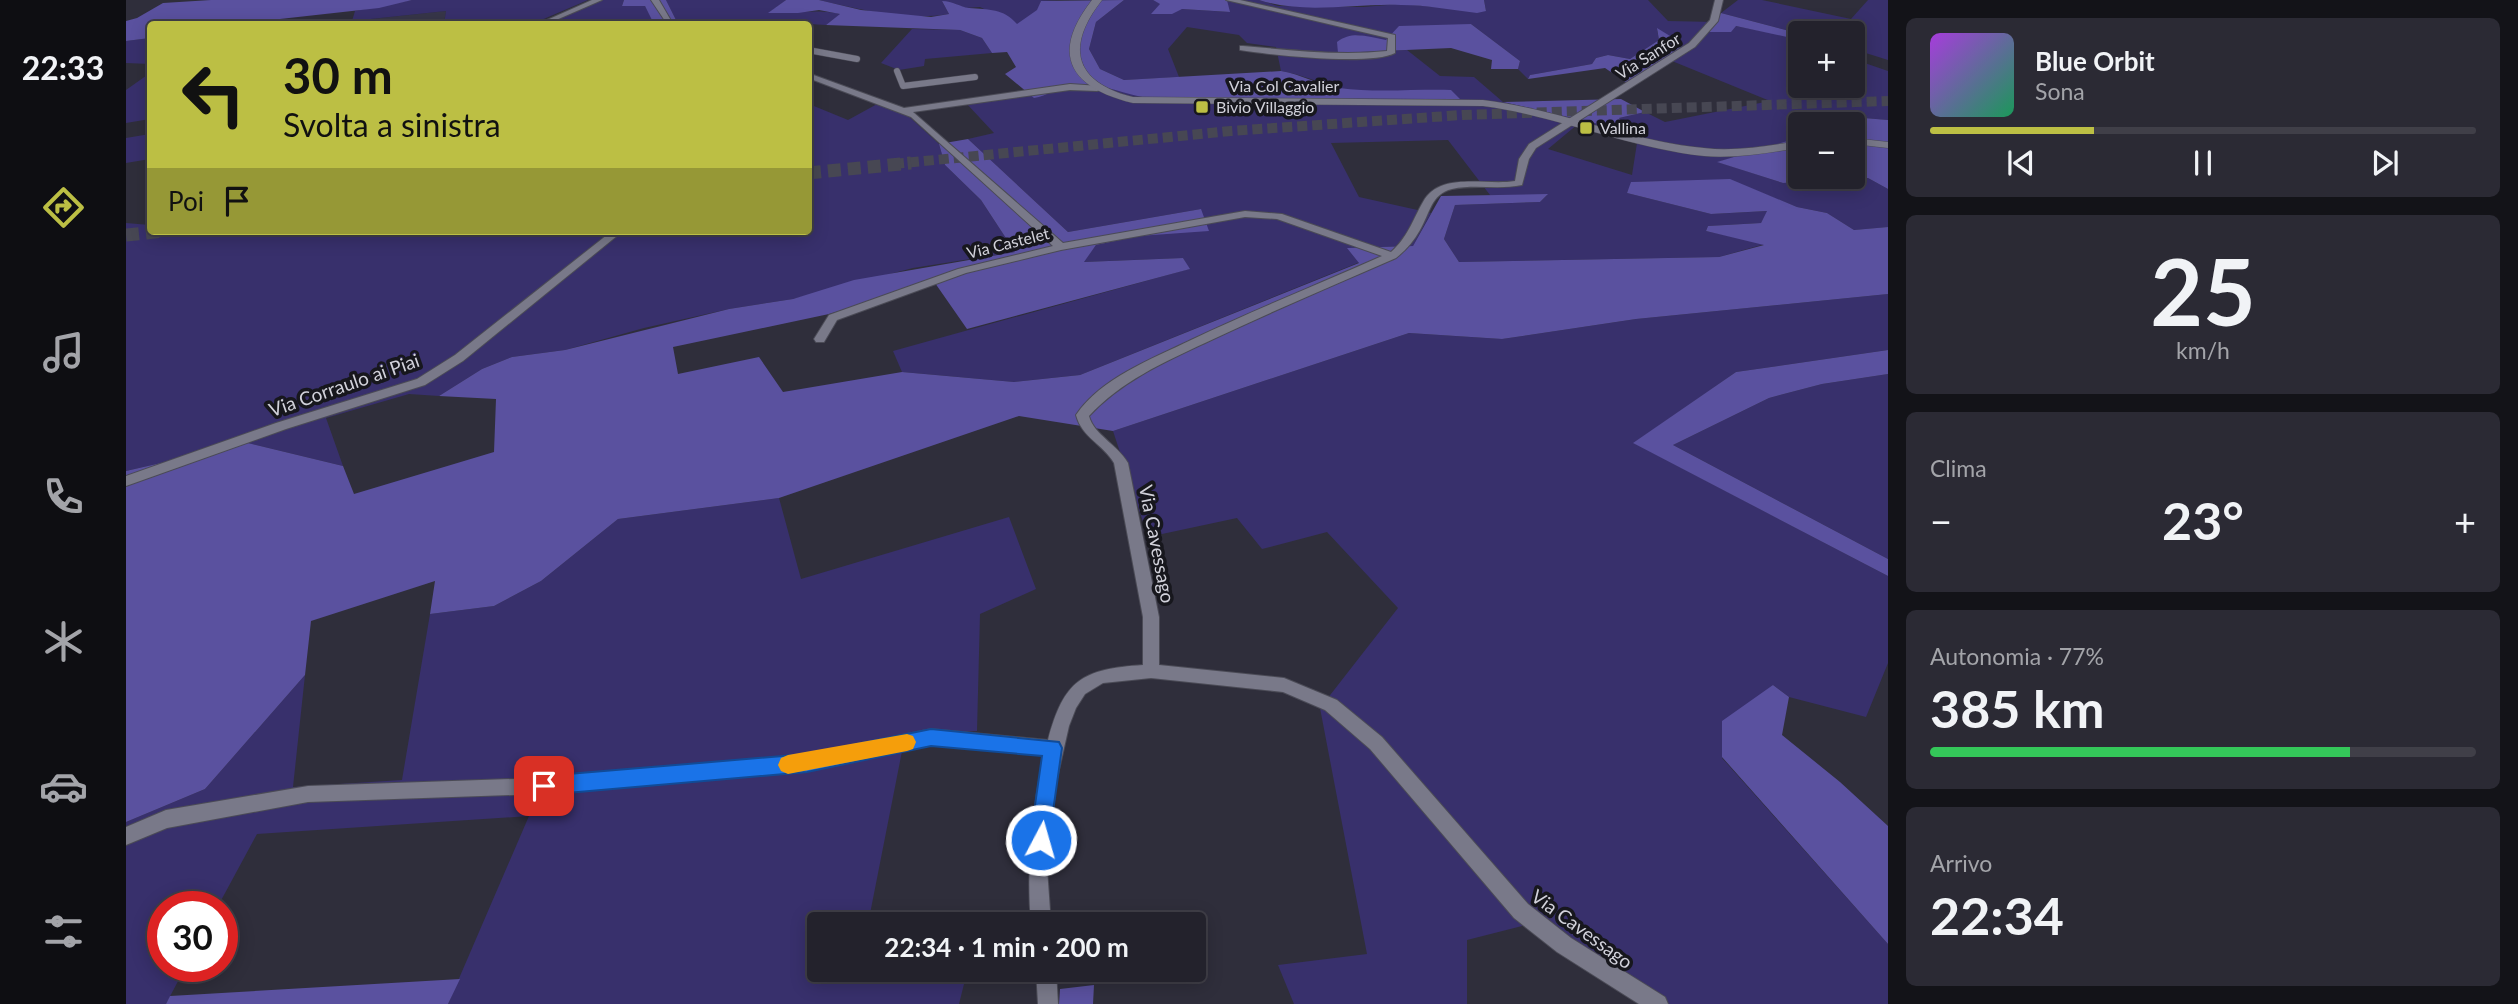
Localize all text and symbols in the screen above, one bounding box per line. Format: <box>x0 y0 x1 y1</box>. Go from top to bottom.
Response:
map controls <box>1788 21 1865 189</box>
button: + <box>1788 21 1865 98</box>
street label: Via Sanfor <box>1612 28 1684 83</box>
text: Blue Orbit <box>2035 45 2155 77</box>
text: 30 m <box>283 46 393 104</box>
text: 22:33 <box>22 48 104 87</box>
icon: left <box>168 49 259 140</box>
street label: Via Col Cavalier <box>1229 76 1339 95</box>
text: Sona <box>2035 77 2085 105</box>
place label: Bivio Villaggio <box>1216 97 1314 116</box>
marker: Bivio Villaggio <box>1194 99 1210 115</box>
text: Svolta a sinistra <box>283 105 501 144</box>
button: − <box>1788 112 1865 189</box>
place label: Vallina <box>1600 118 1646 137</box>
marker: Vallina <box>1578 120 1594 136</box>
icon: previous <box>2002 144 2040 182</box>
icon: pause <box>2184 144 2222 182</box>
icon: next <box>2366 144 2404 182</box>
icon: arrive <box>218 182 256 220</box>
icon: directions <box>39 183 88 232</box>
text: Poi <box>168 185 204 217</box>
street label: Via Castelet <box>965 223 1051 262</box>
text: 25 <box>2150 236 2256 345</box>
icon: music <box>39 328 88 377</box>
text: km/h <box>2176 336 2230 364</box>
street label: Via Corraulo ai Piai <box>266 348 422 421</box>
text: Clima <box>1930 454 1987 482</box>
icon: phone <box>39 472 88 521</box>
street label: Via Cavessago <box>1135 483 1180 605</box>
text: 23° <box>2162 489 2244 551</box>
text: − <box>1930 498 1952 544</box>
text: + <box>2454 498 2476 544</box>
icon: climate <box>39 617 88 666</box>
text: Autonomia · 77% <box>1930 642 2104 670</box>
text: 385 km <box>1930 677 2104 739</box>
pin <box>514 756 574 816</box>
icon: car <box>39 762 88 811</box>
icon: arrive <box>525 767 563 805</box>
position arrow <box>1004 803 1078 877</box>
text: Arrivo <box>1930 849 1992 877</box>
street label: Via Cavessago <box>1527 884 1637 973</box>
text: 22:34 <box>1930 884 2064 946</box>
speed limit sign: 30 <box>147 891 238 982</box>
icon: filters <box>39 907 88 956</box>
text: 22:34 · 1 min · 200 m <box>884 931 1129 963</box>

